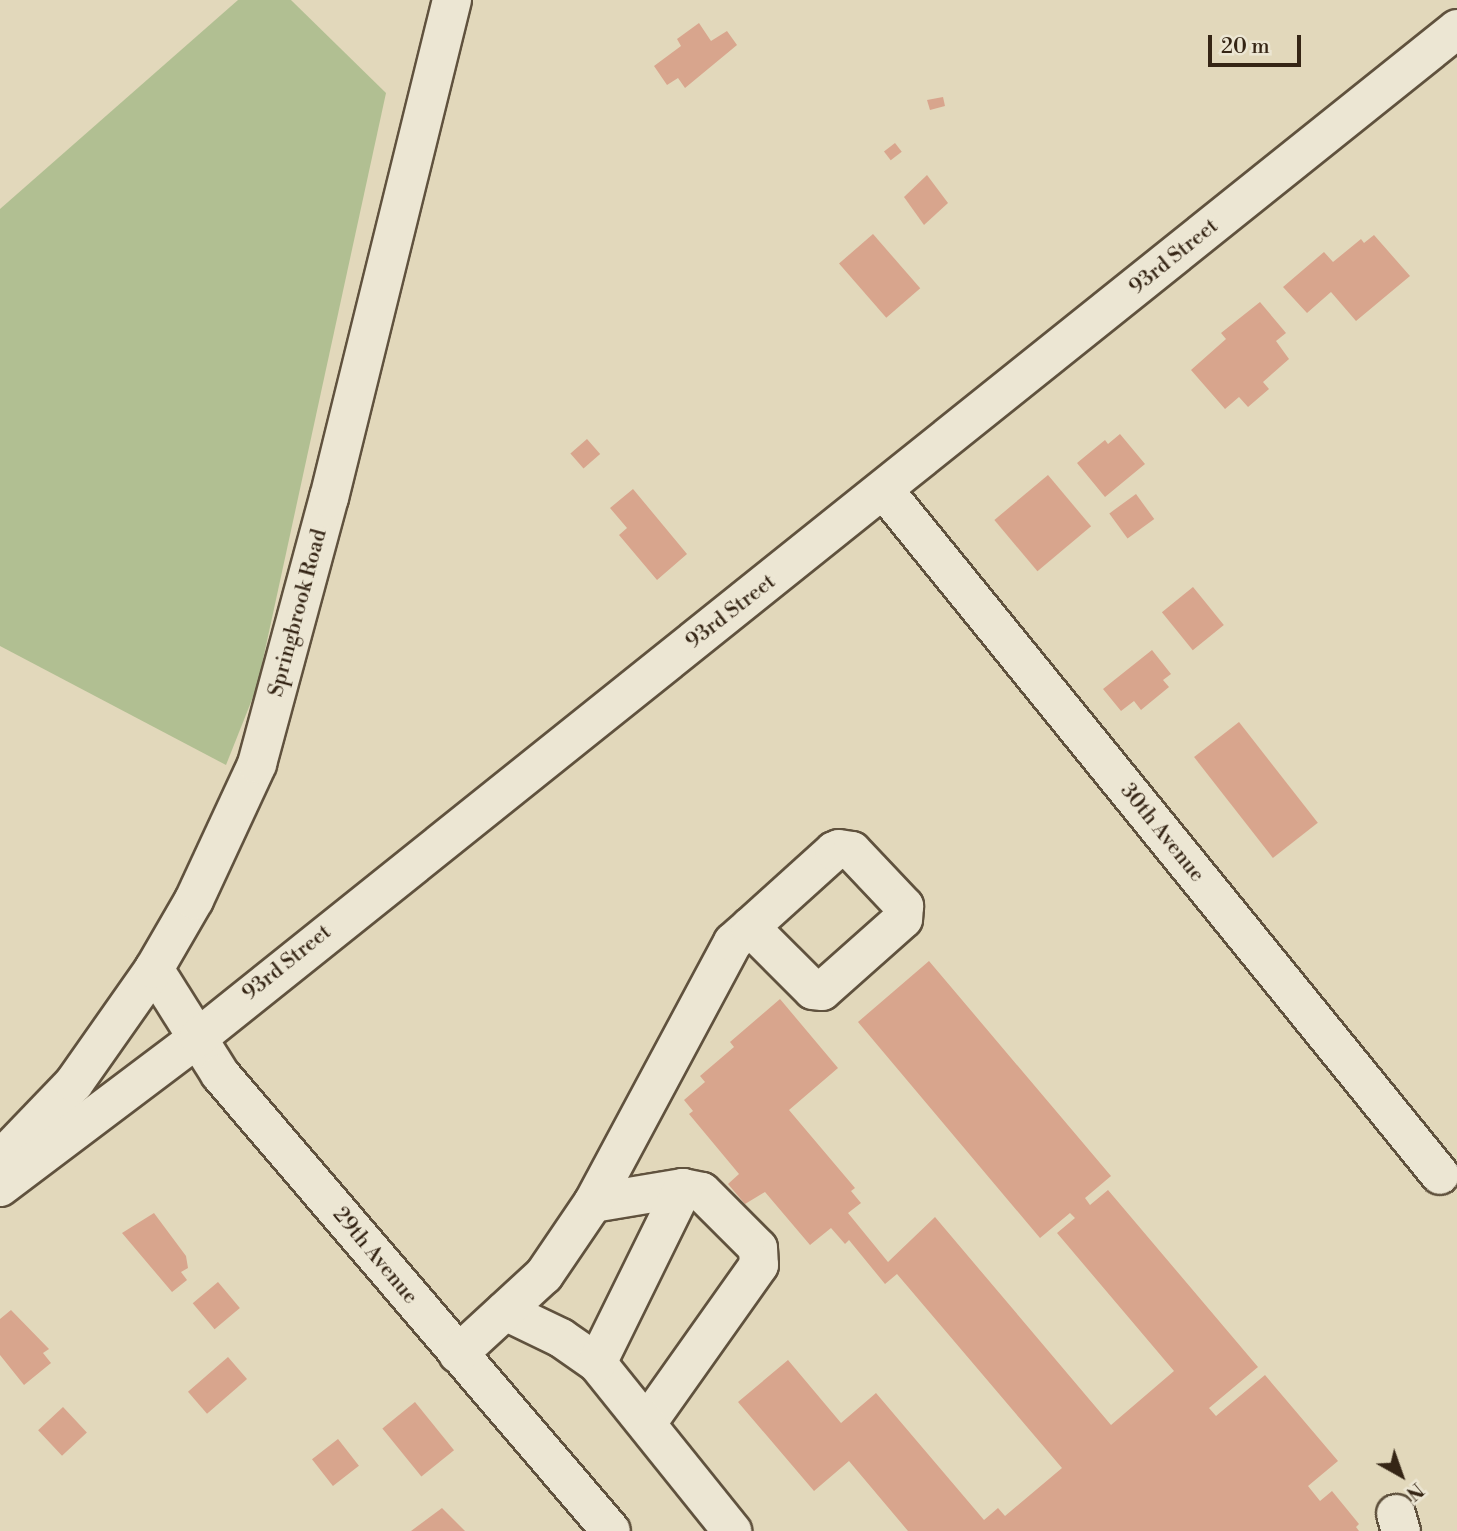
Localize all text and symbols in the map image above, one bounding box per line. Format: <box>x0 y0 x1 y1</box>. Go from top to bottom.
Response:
scale bar <box>1212 21 1305 65</box>
text: 20 m <box>1221 34 1270 60</box>
street label: 93rd Street <box>1125 214 1223 300</box>
street label: Springbrook Road <box>264 526 332 700</box>
street label: 93rd Street <box>681 569 781 655</box>
street label: 30th Avenue <box>1115 779 1209 887</box>
street label: 93rd Street <box>238 920 336 1006</box>
street label: 29th Avenue <box>327 1203 423 1309</box>
north arrow <box>1366 1440 1436 1510</box>
text: N <box>1401 1477 1428 1505</box>

